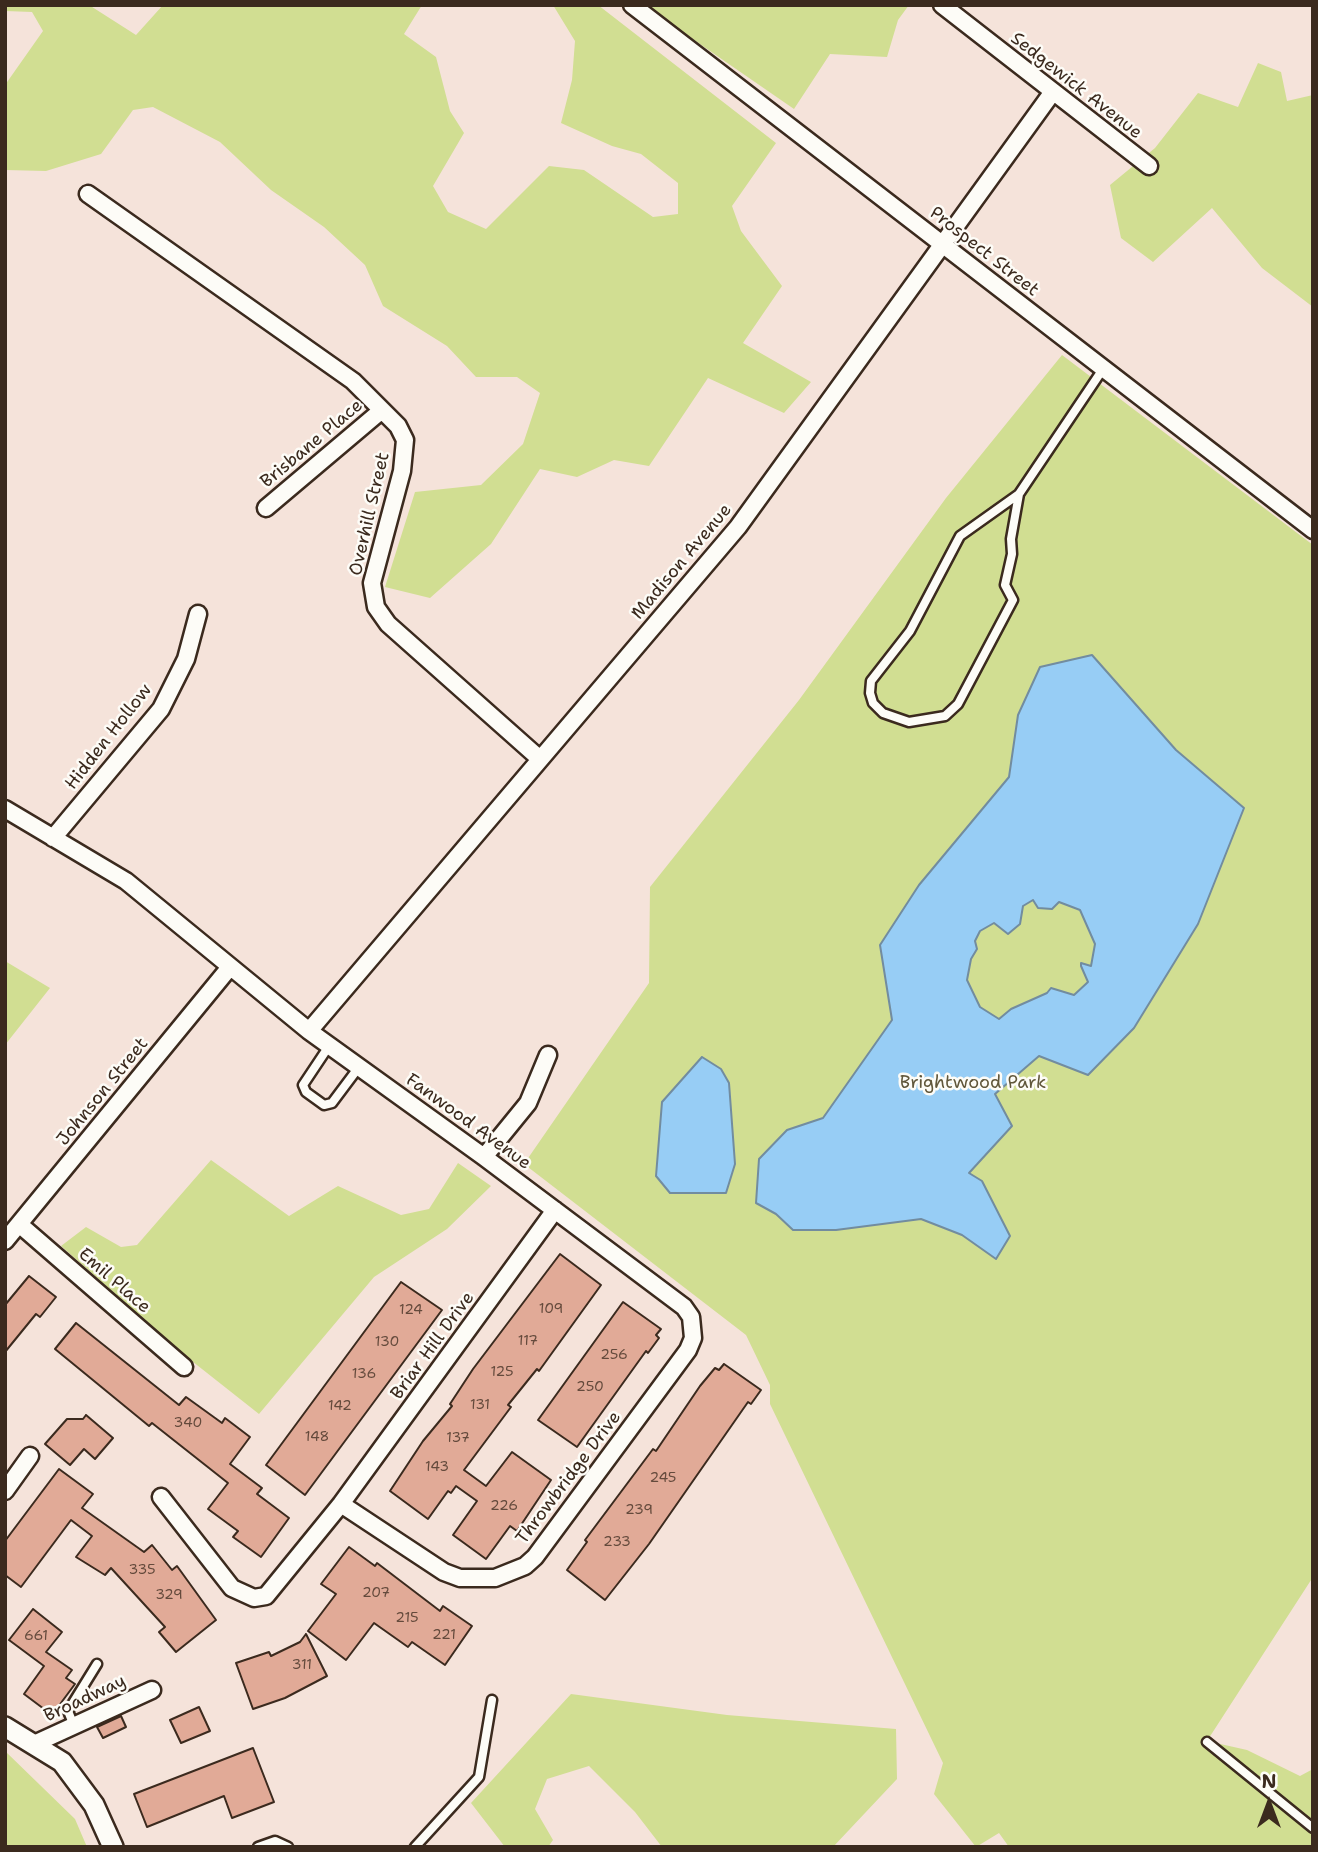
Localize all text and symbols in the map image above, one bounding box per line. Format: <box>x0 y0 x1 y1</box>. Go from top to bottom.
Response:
street label: Sedgewick Avenue <box>1006 28 1146 144</box>
street label: Prospect Street <box>925 203 1043 301</box>
street label: Brisbane Place <box>257 395 367 493</box>
street label: Overhill Street <box>345 450 395 578</box>
street label: Madison Avenue <box>627 500 737 624</box>
street label: Hidden Hollow <box>61 680 157 794</box>
street label: Johnson Street <box>53 1034 153 1150</box>
street label: Fanwood Avenue <box>401 1069 535 1175</box>
park label: Brightwood Park <box>900 1072 1046 1094</box>
street label: Emil Place <box>73 1244 155 1318</box>
street label: Briar Hill Drive <box>387 1288 479 1404</box>
house number: 109 <box>539 1301 563 1317</box>
house number: 124 <box>399 1302 423 1318</box>
house number: 117 <box>518 1333 538 1349</box>
house number: 130 <box>375 1334 399 1350</box>
house number: 256 <box>600 1347 628 1363</box>
house number: 125 <box>490 1364 514 1380</box>
house number: 136 <box>352 1366 376 1382</box>
house number: 250 <box>576 1379 604 1395</box>
house number: 131 <box>470 1397 490 1413</box>
house number: 142 <box>328 1398 352 1414</box>
street label: Throwbridge Drive <box>512 1407 626 1549</box>
house number: 340 <box>174 1415 202 1431</box>
house number: 148 <box>305 1429 329 1445</box>
house number: 137 <box>446 1430 470 1446</box>
house number: 143 <box>425 1459 449 1475</box>
house number: 245 <box>650 1470 676 1486</box>
house number: 226 <box>490 1498 518 1514</box>
house number: 239 <box>625 1502 653 1518</box>
house number: 233 <box>603 1534 631 1550</box>
house number: 335 <box>129 1562 155 1578</box>
house number: 207 <box>362 1585 390 1601</box>
house number: 329 <box>155 1587 183 1603</box>
house number: 215 <box>395 1610 419 1626</box>
house number: 221 <box>432 1627 456 1643</box>
house number: 661 <box>24 1628 48 1644</box>
house number: 311 <box>292 1657 312 1673</box>
street label: Broadway <box>41 1671 129 1727</box>
north arrow <box>1234 1768 1304 1838</box>
text: N <box>1261 1769 1277 1794</box>

